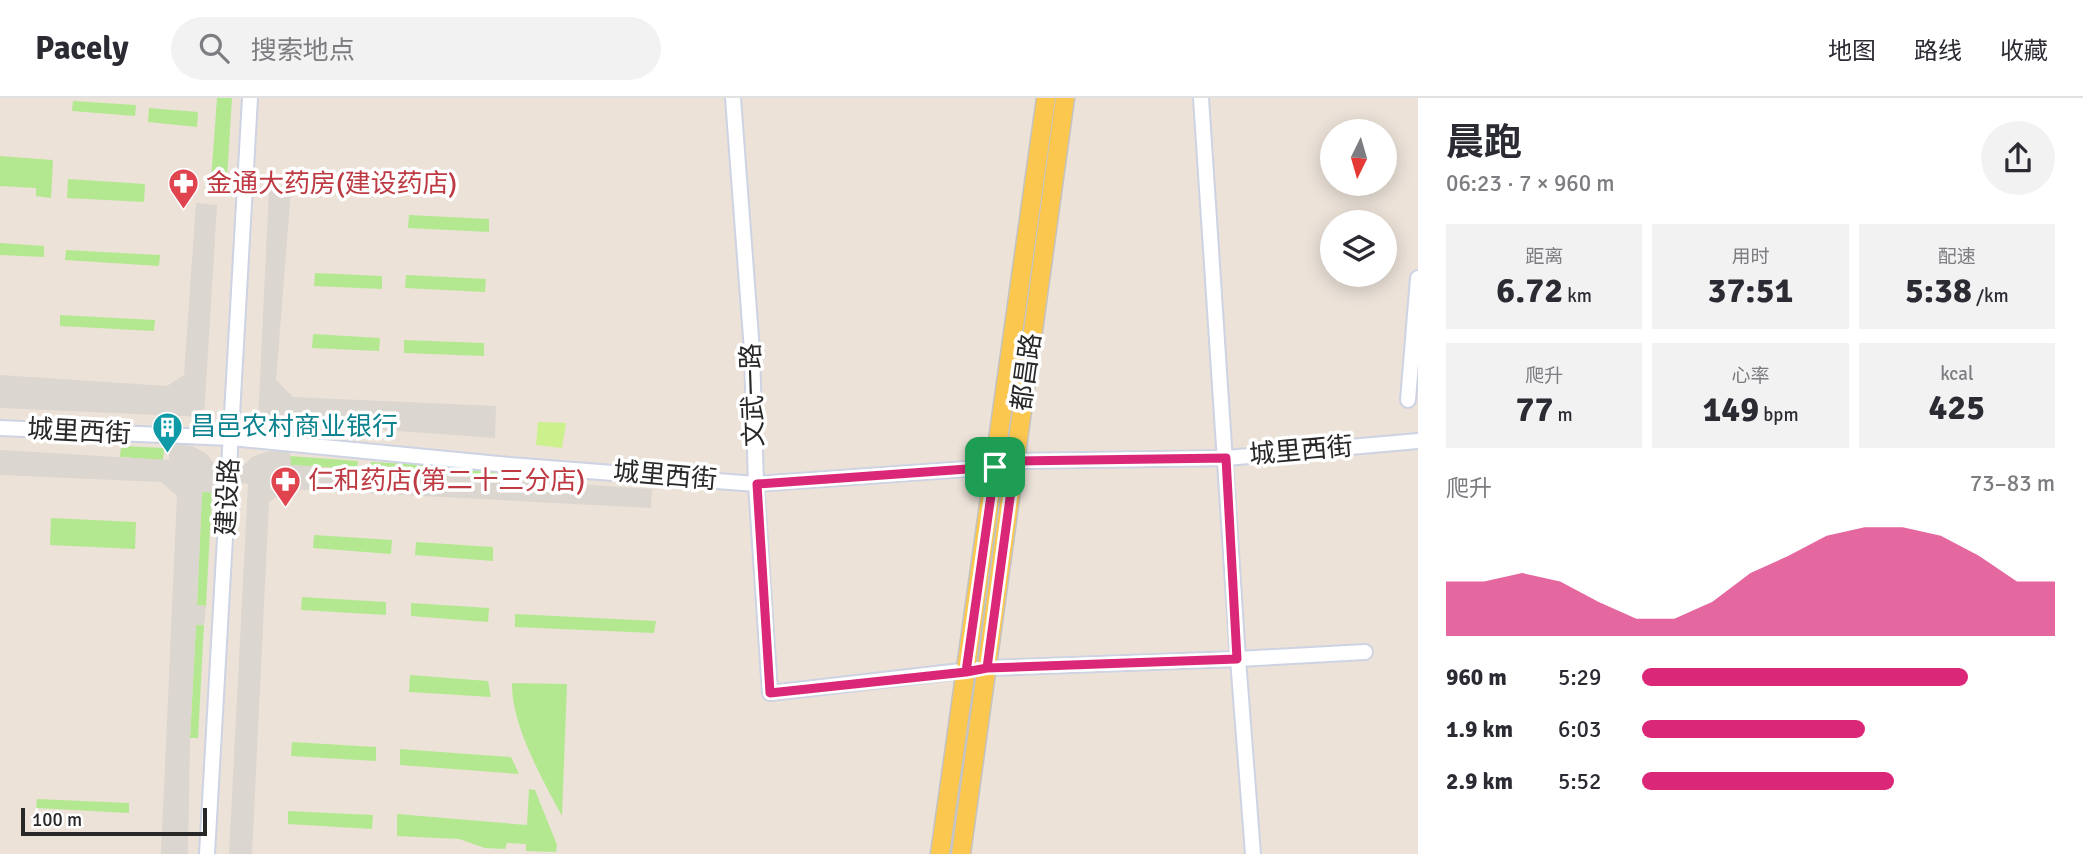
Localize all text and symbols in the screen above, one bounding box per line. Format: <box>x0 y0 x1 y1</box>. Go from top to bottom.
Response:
search box <box>171 17 661 80</box>
text: Pacely <box>35 28 129 69</box>
icon: search <box>195 29 233 67</box>
text: 搜索地点 <box>251 35 355 67</box>
text: 地图 <box>1828 36 1876 66</box>
text: 路线 <box>1914 36 1962 66</box>
text: 收藏 <box>2000 36 2048 66</box>
north arrow <box>1320 119 1396 196</box>
map controls <box>1320 119 1397 287</box>
text: 晨跑 <box>1446 119 1522 166</box>
button: share <box>1981 121 2055 195</box>
pharmacy icon: 金通大药房(建设药店) <box>166 167 200 211</box>
place label: 金通大药房(建设药店) <box>206 168 457 200</box>
text: 06:23 · 7 × 960 m <box>1446 169 1615 198</box>
button: layers <box>1320 210 1397 287</box>
text: 距离 <box>1525 245 1563 269</box>
text: 用时 <box>1731 245 1770 269</box>
text: 配速 <box>1938 245 1976 269</box>
text: 6.72 <box>1496 269 1563 312</box>
text: 37:51 <box>1708 269 1793 312</box>
text: 5:38 <box>1905 269 1972 312</box>
text: km <box>1563 284 1592 308</box>
text: /km <box>1972 284 2009 308</box>
street label: 都昌路 <box>1006 331 1048 413</box>
street label: 文武一路 <box>735 342 771 448</box>
text: kcal <box>1940 362 1973 386</box>
text: 爬升 <box>1525 364 1563 388</box>
text: 心率 <box>1731 364 1770 388</box>
text: 425 <box>1928 386 1985 429</box>
text: 77 <box>1516 388 1553 431</box>
text: 149 <box>1702 388 1759 431</box>
text: m <box>1553 403 1573 427</box>
text: bpm <box>1759 403 1799 427</box>
building icon: 昌邑农村商业银行 <box>150 410 184 454</box>
place label: 昌邑农村商业银行 <box>190 411 398 443</box>
street label: 城里西街 <box>26 413 132 451</box>
street label: 城里西街 <box>1248 431 1354 471</box>
pin <box>965 437 1025 497</box>
icon: arrive <box>976 448 1014 486</box>
street label: 城里西街 <box>612 456 718 496</box>
street label: 建设路 <box>210 457 246 537</box>
pharmacy icon: 仁和药店(第二十三分店) <box>268 464 302 508</box>
place label: 仁和药店(第二十三分店) <box>308 465 585 497</box>
text: 73–83 m <box>1970 469 2055 498</box>
text: 爬升 <box>1446 474 1492 503</box>
text: 960 m <box>1446 663 1507 692</box>
text: 5:29 <box>1558 663 1601 692</box>
text: 1.9 km <box>1446 715 1513 744</box>
text: 6:03 <box>1558 715 1601 744</box>
text: 2.9 km <box>1446 767 1513 796</box>
text: 5:52 <box>1558 767 1601 796</box>
scale bar <box>21 805 206 837</box>
text: 100 m <box>32 808 82 832</box>

